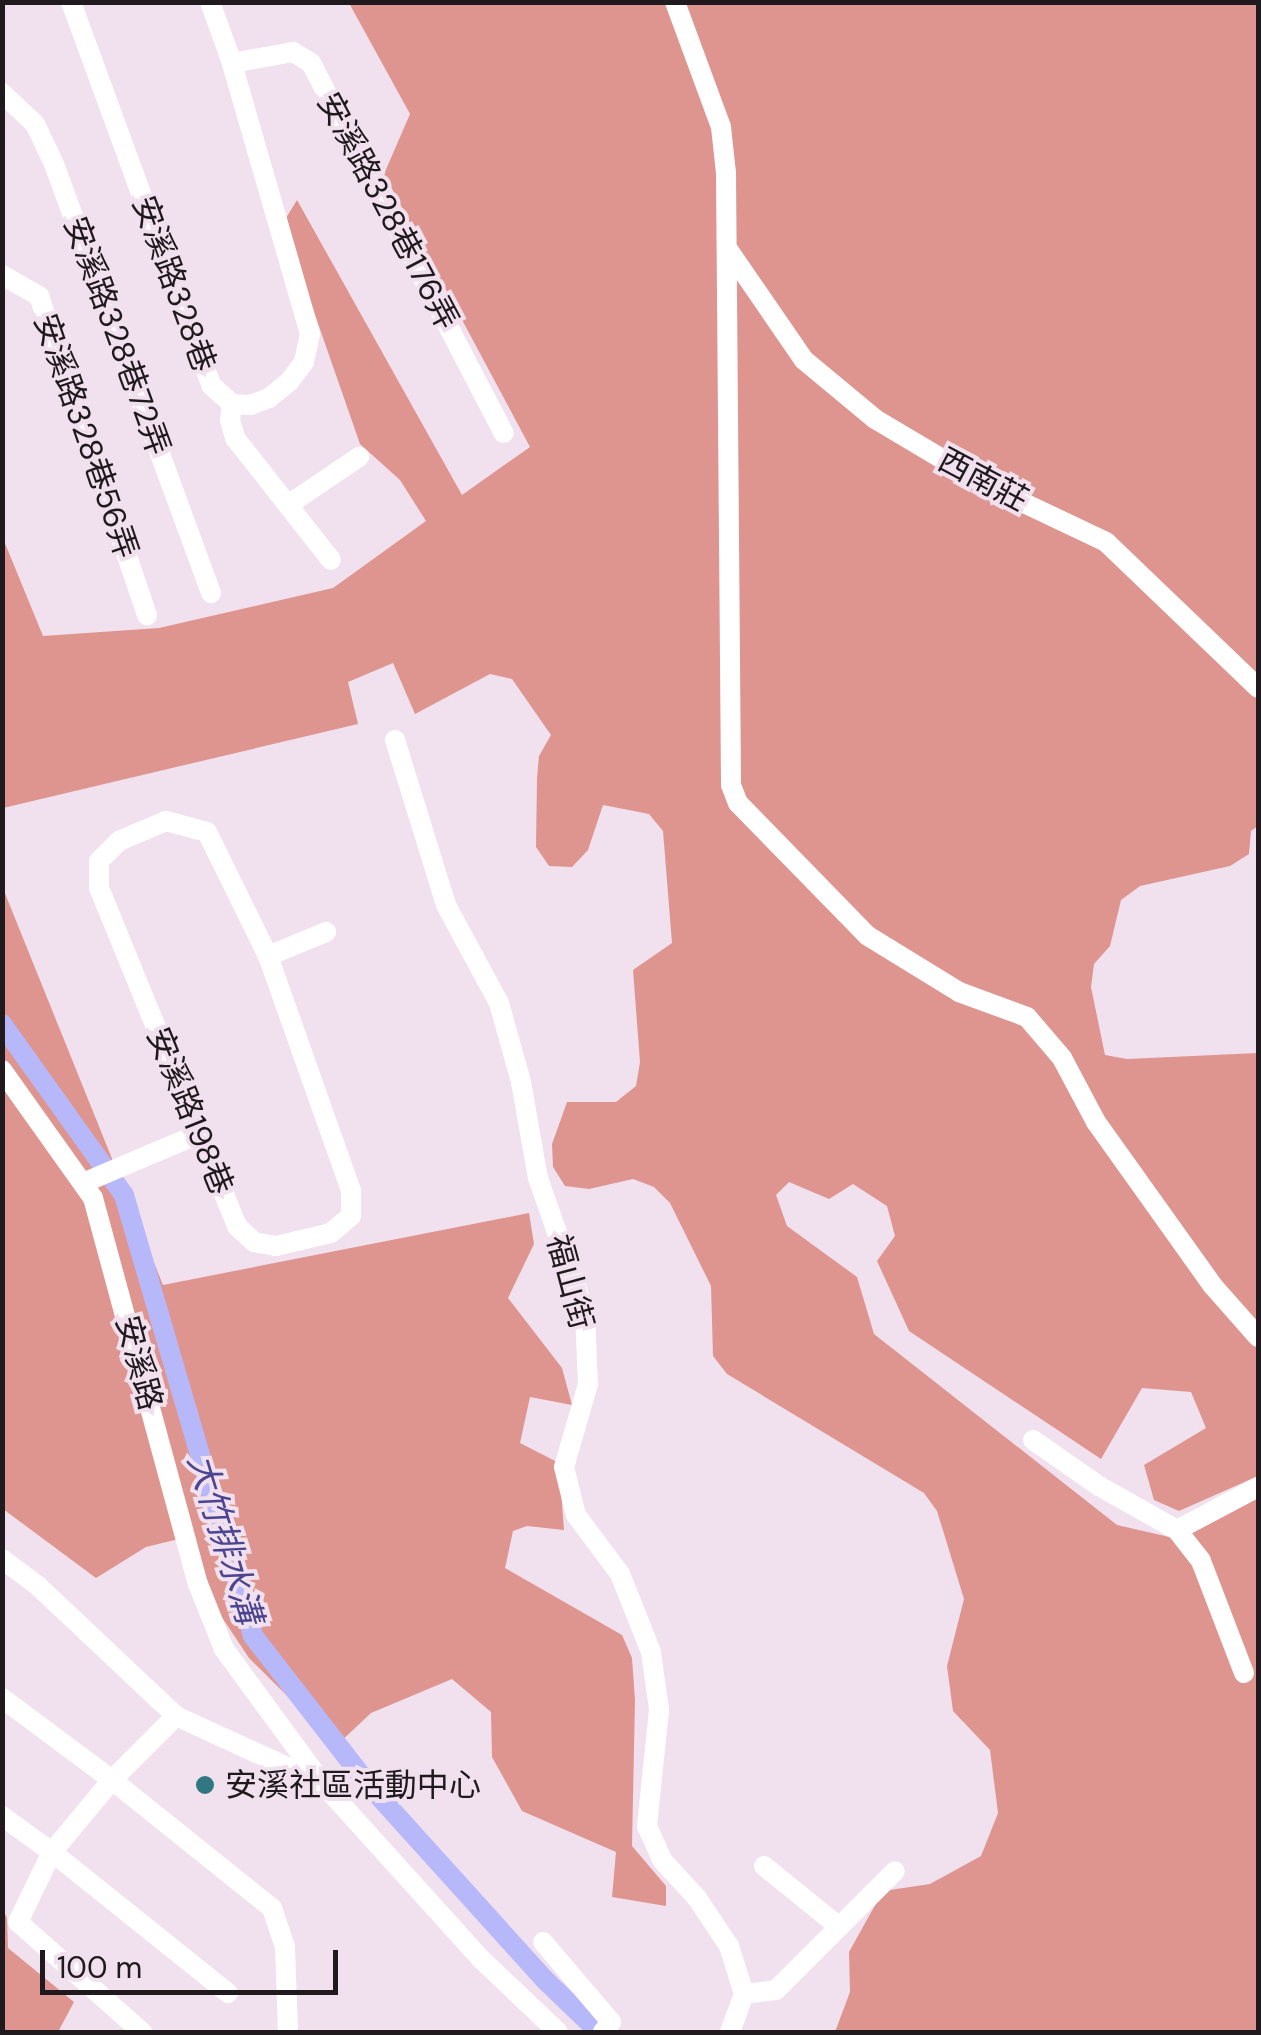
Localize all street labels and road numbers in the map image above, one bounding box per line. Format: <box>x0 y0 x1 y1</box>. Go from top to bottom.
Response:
street label: 安溪路328巷176弄 <box>309 86 467 336</box>
street label: 安溪路328巷 <box>124 191 224 377</box>
street label: 安溪路328巷72弄 <box>56 212 178 460</box>
street label: 安溪路328巷56弄 <box>26 309 146 563</box>
street label: 西南莊 <box>932 441 1034 519</box>
street label: 安溪路198巷 <box>139 1022 241 1200</box>
street label: 福山街 <box>539 1231 601 1333</box>
street label: 安溪路 <box>108 1312 170 1414</box>

